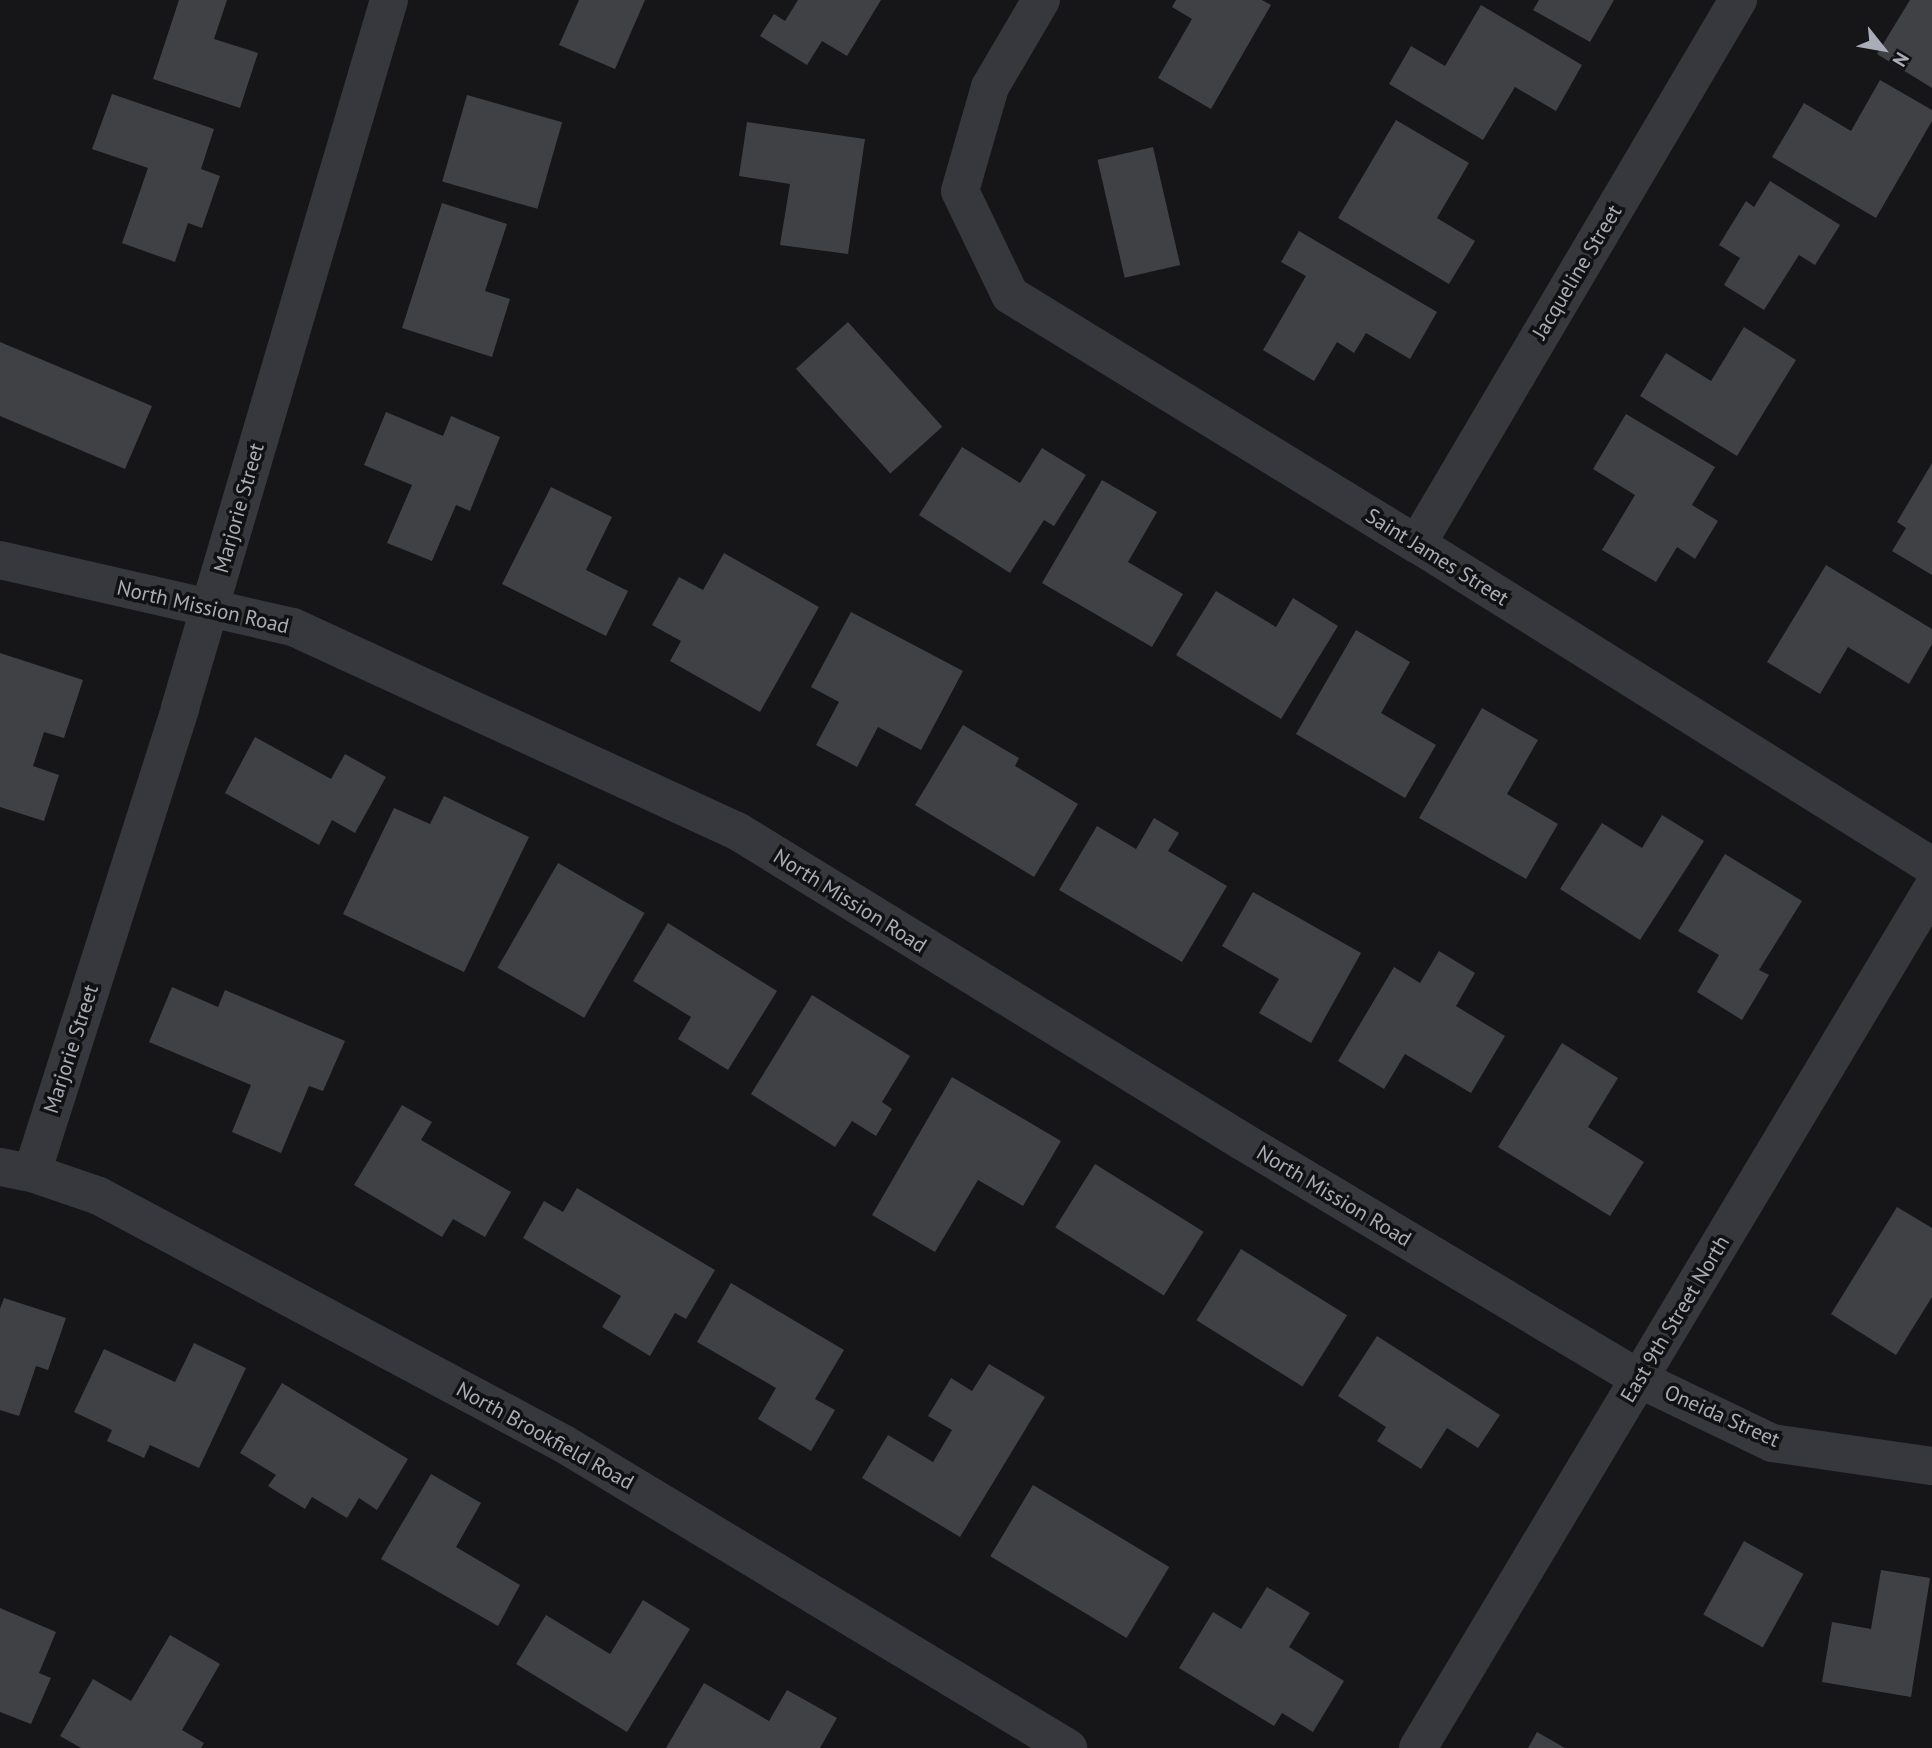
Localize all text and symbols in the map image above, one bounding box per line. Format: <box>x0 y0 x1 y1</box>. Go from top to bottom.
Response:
north arrow <box>1848 14 1918 84</box>
text: N <box>1888 48 1915 71</box>
street label: Jacqueline Street <box>1527 200 1627 344</box>
street label: Marjorie Street <box>208 440 270 576</box>
street label: Saint James Street <box>1361 503 1513 611</box>
street label: North Mission Road <box>115 575 291 639</box>
street label: North Mission Road <box>769 844 931 958</box>
street label: Marjorie Street <box>38 982 104 1116</box>
street label: North Mission Road <box>1252 1140 1416 1252</box>
street label: East 9th Street North <box>1615 1231 1735 1407</box>
street label: North Brookfield Road <box>452 1377 638 1495</box>
street label: Oneida Street <box>1661 1379 1783 1453</box>

